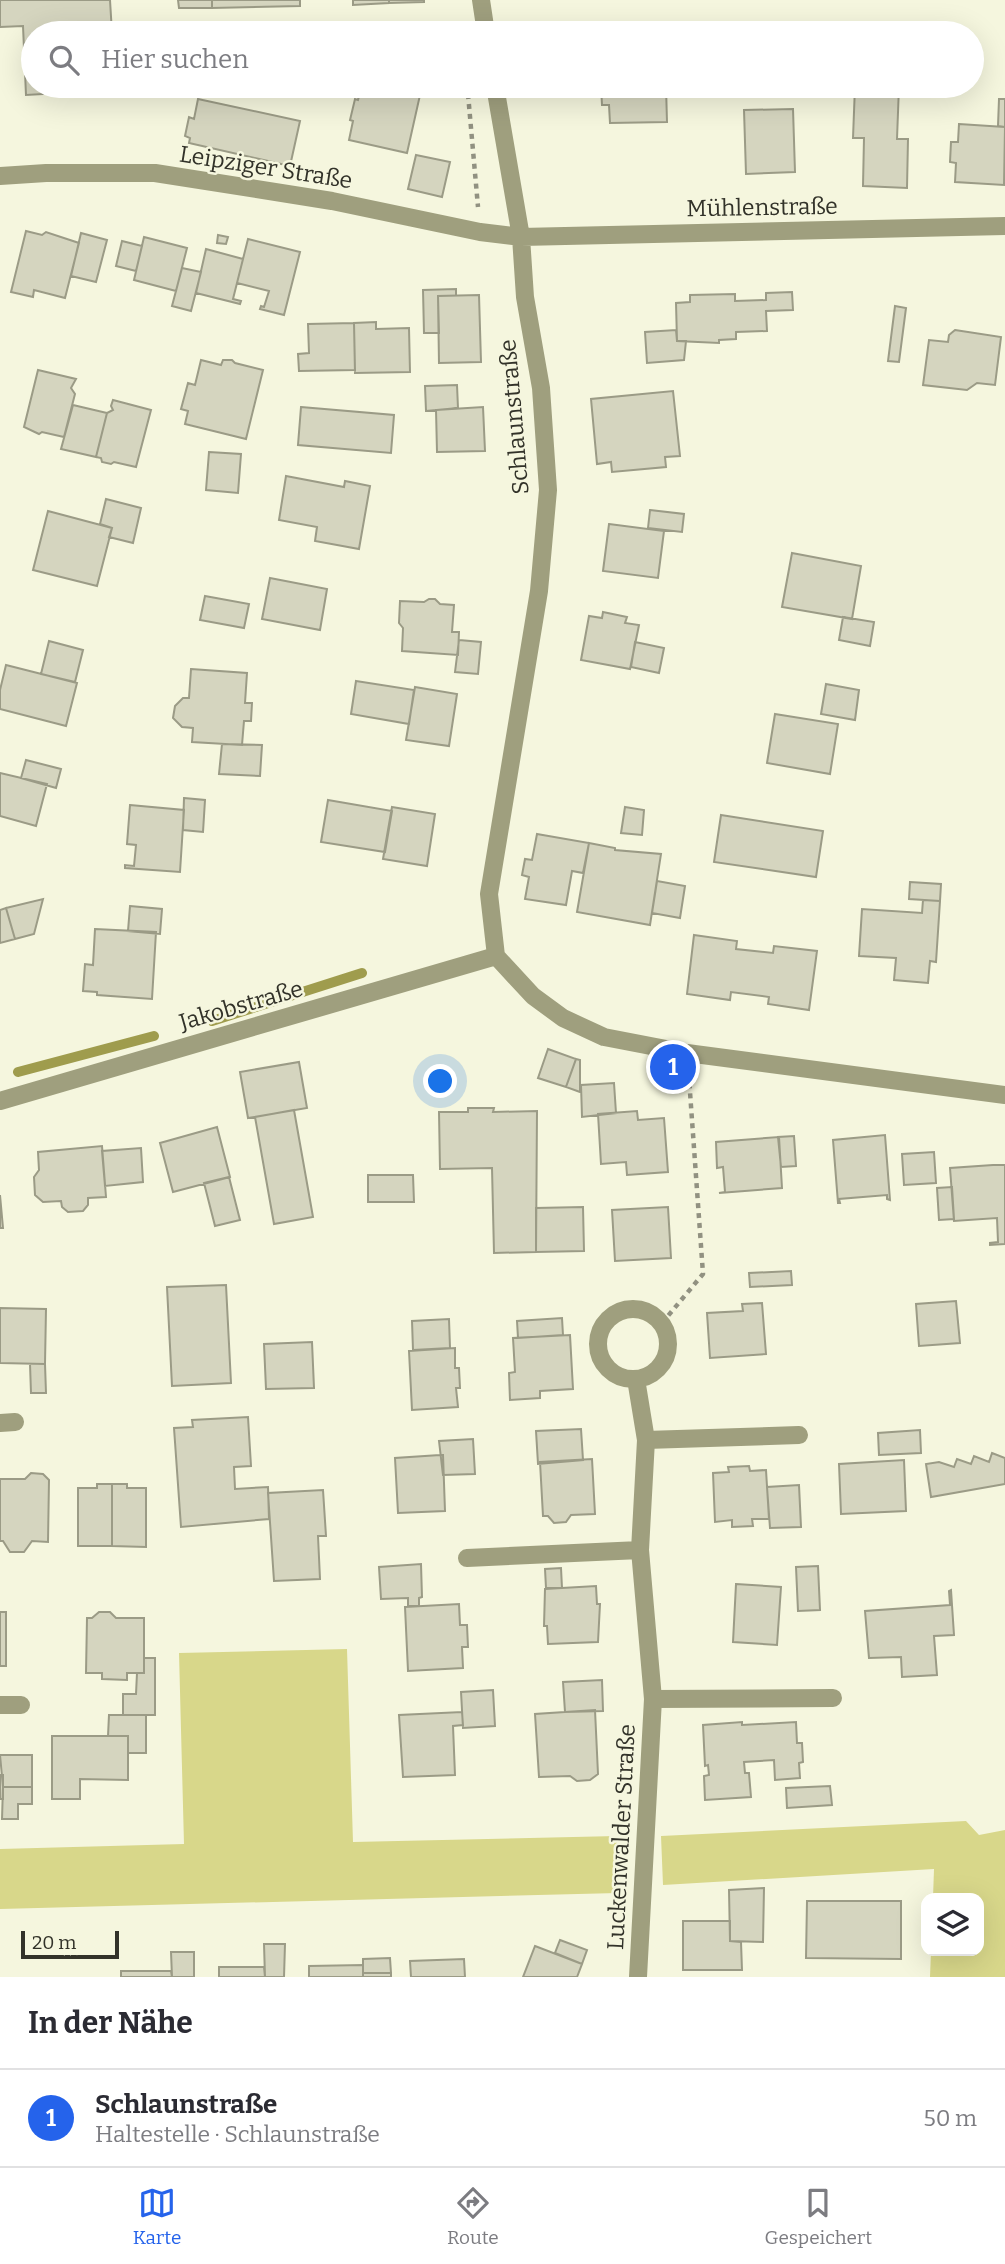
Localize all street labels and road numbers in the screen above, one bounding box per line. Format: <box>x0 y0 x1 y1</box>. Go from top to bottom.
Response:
street label: Leipziger Straße <box>178 140 354 194</box>
street label: Mühlenstraße <box>686 192 838 222</box>
street label: Schlaunstraße <box>493 338 535 496</box>
street label: Jakobstraße <box>175 974 306 1036</box>
street label: Luckenwalder Straße <box>601 1723 641 1951</box>

